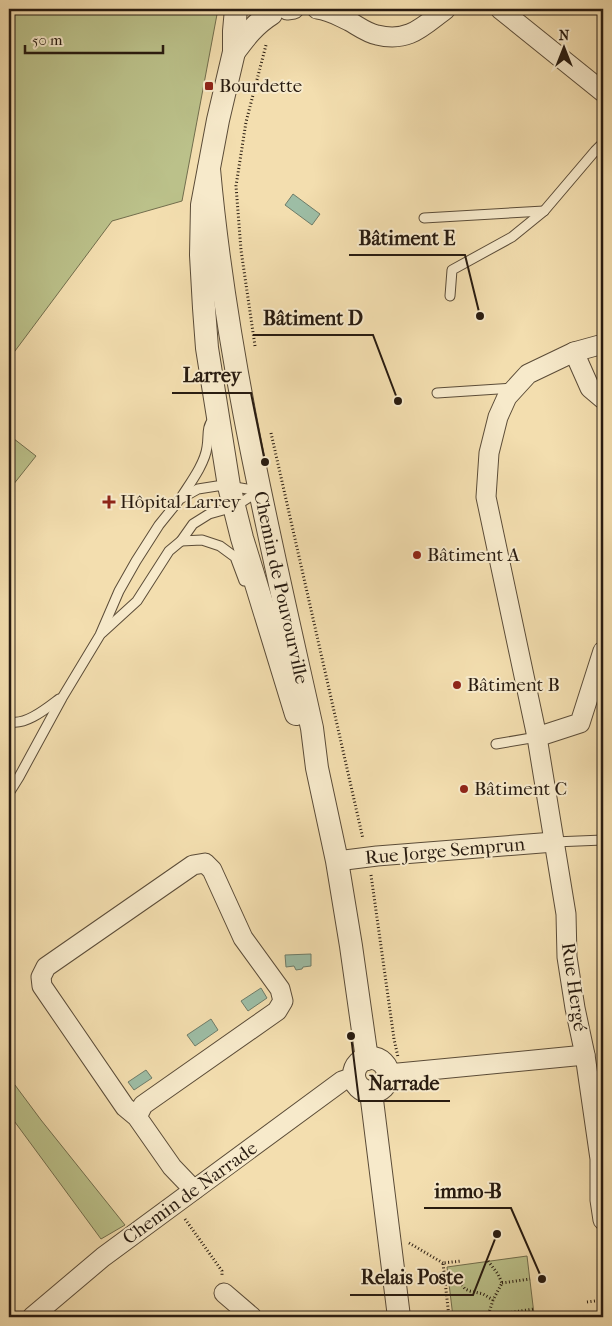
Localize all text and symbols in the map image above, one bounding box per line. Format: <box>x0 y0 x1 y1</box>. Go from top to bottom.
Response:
scale bar <box>25 22 162 54</box>
north arrow <box>540 22 590 72</box>
text: N <box>559 27 570 44</box>
text: 50 m <box>32 31 63 49</box>
place label: Bourdette <box>219 75 302 97</box>
marker: Bourdette <box>203 80 215 92</box>
callout: Bâtiment E <box>349 220 465 255</box>
text: Bâtiment E <box>359 227 455 250</box>
callout: Bâtiment D <box>253 300 373 335</box>
text: Bâtiment D <box>263 307 363 330</box>
callout: Larrey <box>172 358 251 393</box>
text: Larrey <box>183 364 243 387</box>
street label: Chemin de Pouvourville <box>249 489 313 686</box>
place label: Hôpital Larrey <box>120 491 242 513</box>
marker: Hôpital Larrey <box>102 495 116 509</box>
place label: Bâtiment A <box>427 544 520 566</box>
marker: Bâtiment A <box>411 549 423 561</box>
place label: Bâtiment B <box>467 674 560 696</box>
marker: Bâtiment B <box>451 679 463 691</box>
place label: Bâtiment C <box>474 778 567 800</box>
marker: Bâtiment C <box>458 783 470 795</box>
street label: Rue Jorge Semprun <box>364 833 526 869</box>
street label: Rue Hergé <box>557 941 591 1033</box>
callout: Narrade <box>359 1066 450 1101</box>
text: Narrade <box>368 1072 440 1095</box>
street label: Chemin de Narrade <box>119 1137 261 1249</box>
callout: immo-B <box>424 1173 511 1208</box>
text: immo-B <box>433 1180 502 1203</box>
callout: Relais Poste <box>350 1260 473 1295</box>
text: Relais Poste <box>361 1266 463 1289</box>

